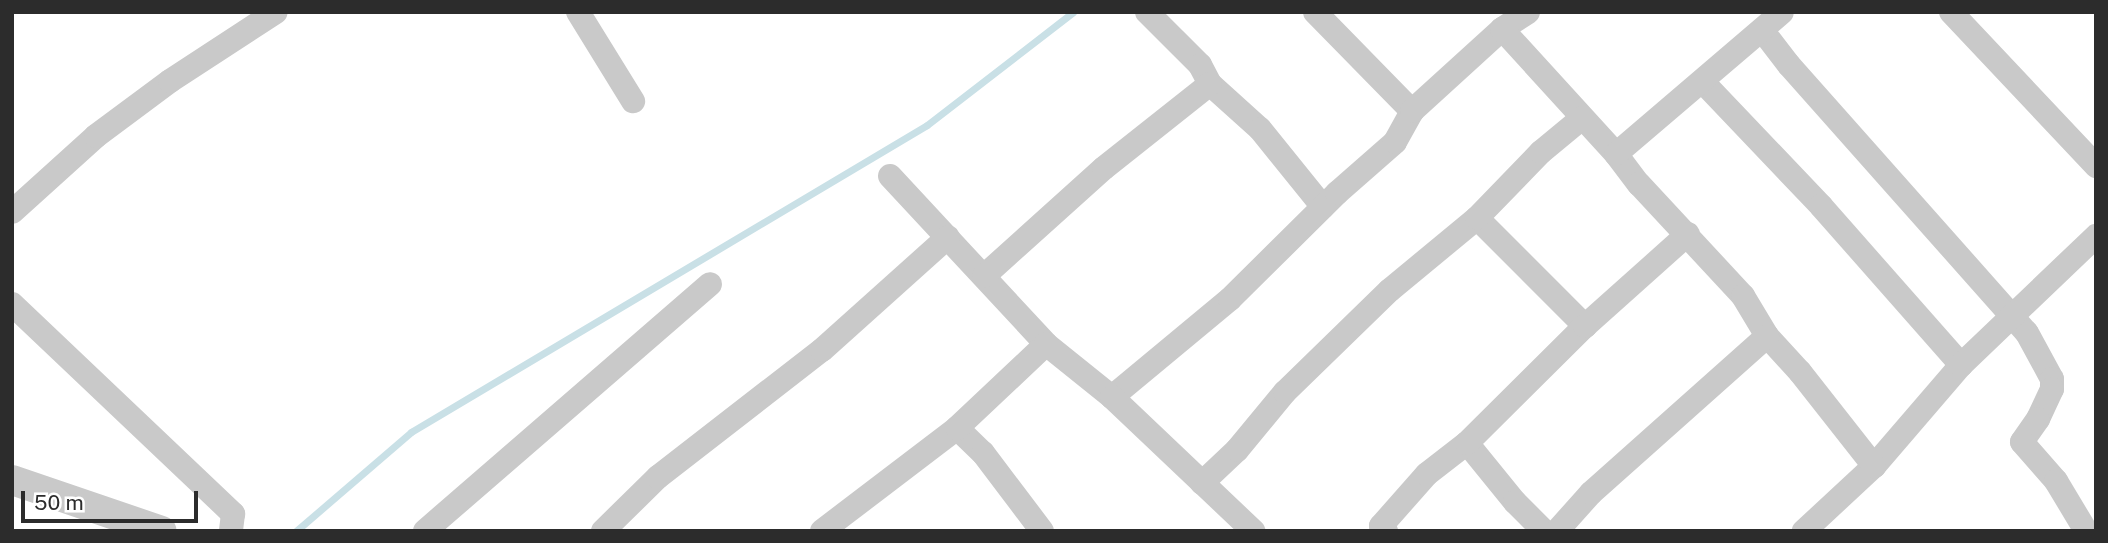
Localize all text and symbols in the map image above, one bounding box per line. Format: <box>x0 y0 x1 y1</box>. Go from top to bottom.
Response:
scale bar <box>24 476 201 520</box>
text: 50 m <box>34 490 84 515</box>

